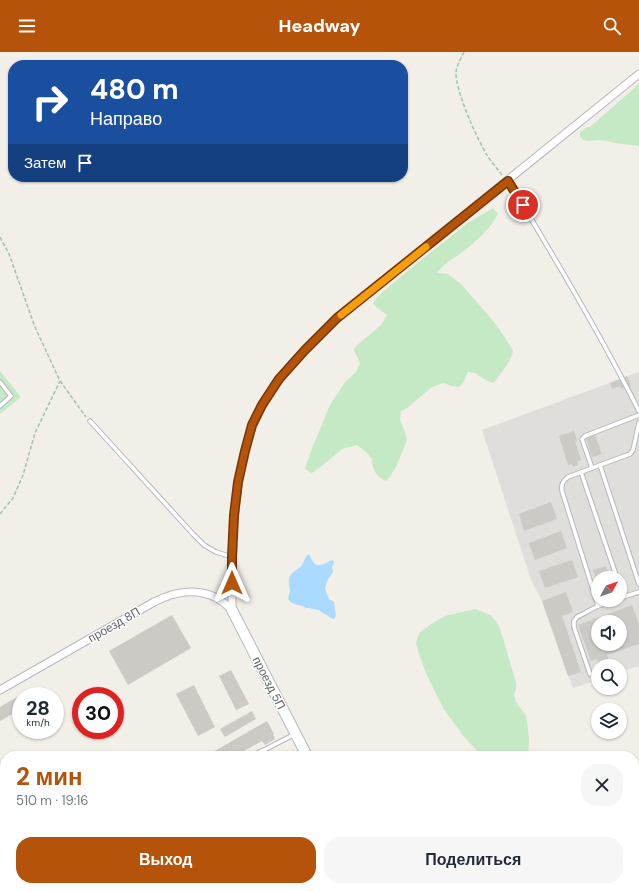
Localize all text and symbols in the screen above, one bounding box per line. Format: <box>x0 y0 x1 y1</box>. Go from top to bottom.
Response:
text: Headway <box>279 14 360 38</box>
icon: menu <box>16 15 38 37</box>
icon: search <box>601 15 623 37</box>
text: 480 m <box>90 71 179 108</box>
icon: right <box>24 76 76 128</box>
text: Направо <box>90 107 162 131</box>
icon: arrive <box>74 152 96 174</box>
text: Затем <box>24 153 66 173</box>
pin <box>506 188 540 222</box>
icon: arrive <box>512 194 534 216</box>
position arrow <box>211 562 253 604</box>
north arrow <box>591 571 627 607</box>
map controls <box>591 571 627 739</box>
street label: проезд 8П <box>85 604 143 646</box>
button: sound <box>591 615 627 651</box>
street label: проезд 5П <box>249 654 289 712</box>
button: search <box>591 659 627 695</box>
speed limit sign: 30 <box>72 687 124 739</box>
text: 28 <box>26 695 50 721</box>
button: layers <box>591 703 627 739</box>
text: km/h <box>26 716 50 729</box>
text: 2 мин <box>16 761 82 792</box>
button: close <box>581 764 623 806</box>
text: 510 m · 19:16 <box>16 792 88 809</box>
button: Выход <box>16 837 316 883</box>
button: Поделиться <box>324 837 623 883</box>

